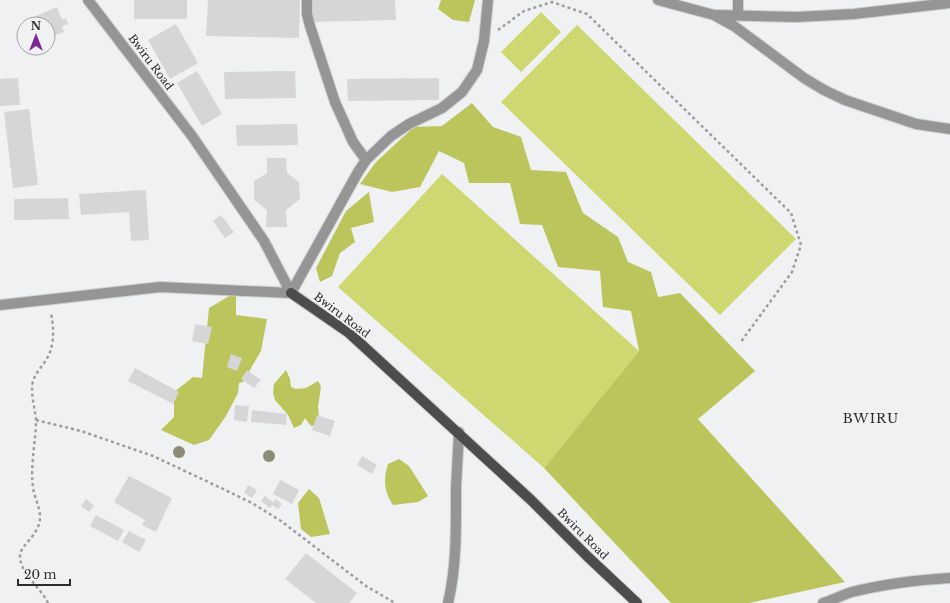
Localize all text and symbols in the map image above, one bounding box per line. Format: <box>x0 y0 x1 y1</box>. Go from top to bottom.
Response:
north arrow <box>16 16 56 56</box>
text: N <box>31 19 42 33</box>
street label: Bwiru Road <box>125 31 177 93</box>
street label: Bwiru Road <box>311 289 373 341</box>
district label: BWIRU <box>843 410 899 427</box>
street label: Bwiru Road <box>555 506 612 563</box>
scale bar <box>18 561 70 587</box>
text: 20 m <box>24 567 56 582</box>

